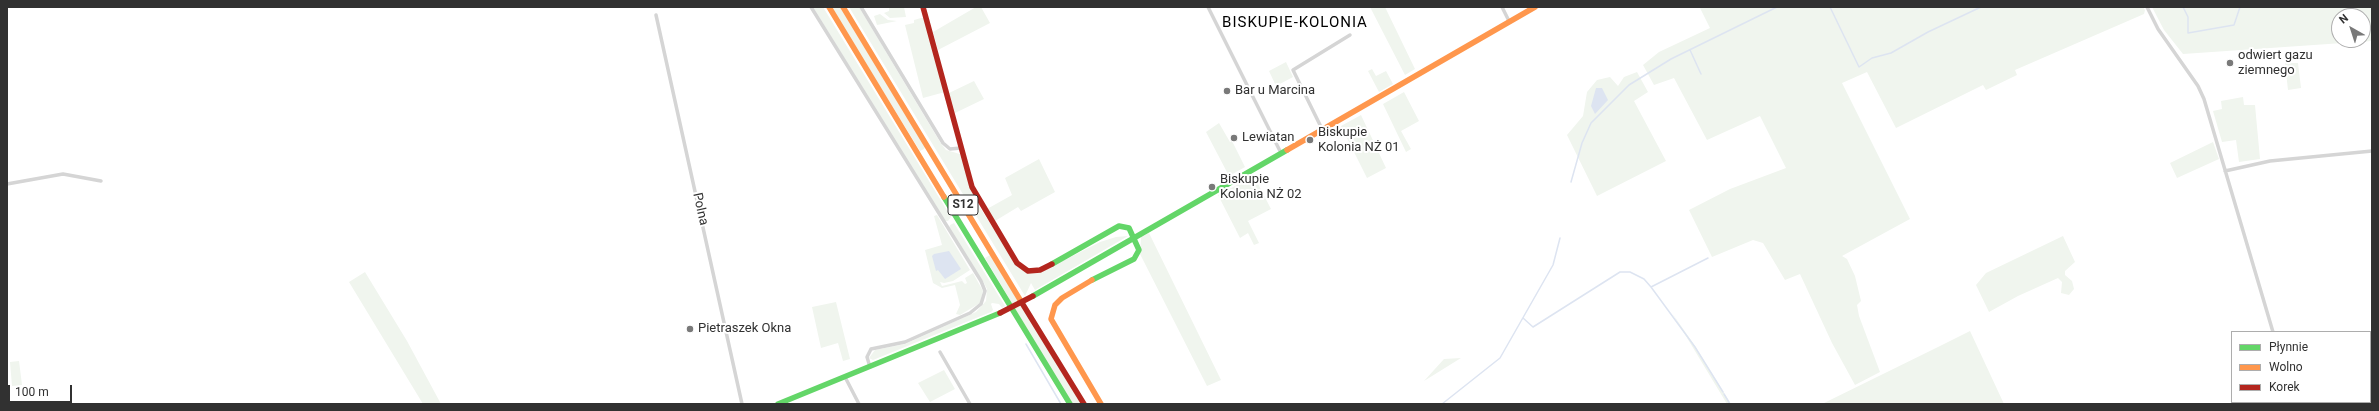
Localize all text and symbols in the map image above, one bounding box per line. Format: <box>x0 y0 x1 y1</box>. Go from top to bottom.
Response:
north arrow <box>2331 8 2371 48</box>
text: N <box>2337 12 2351 27</box>
district label: BISKUPIE-KOLONIA <box>1222 14 1368 32</box>
place label: odwiert gazu ziemnego <box>2238 48 2313 79</box>
marker: odwiert gazu ziemnego <box>2225 58 2235 68</box>
place label: Bar u Marcina <box>1235 83 1315 99</box>
marker: Bar u Marcina <box>1222 86 1232 96</box>
place label: Biskupie Kolonia NŻ 01 <box>1318 125 1400 156</box>
place label: Lewiatan <box>1242 130 1294 146</box>
marker: Lewiatan <box>1229 133 1239 143</box>
marker: Biskupie Kolonia NŻ 01 <box>1305 135 1315 145</box>
place label: Biskupie Kolonia NŻ 02 <box>1220 172 1302 203</box>
marker: Biskupie Kolonia NŻ 02 <box>1207 182 1217 192</box>
street label: Polna <box>689 191 711 227</box>
road number: S12 <box>948 195 978 215</box>
place label: Pietraszek Okna <box>698 321 791 337</box>
marker: Pietraszek Okna <box>685 324 695 334</box>
legend <box>2231 331 2371 403</box>
text: Płynnie <box>2269 340 2308 354</box>
text: Wolno <box>2269 360 2303 374</box>
scale bar <box>10 377 74 403</box>
text: Korek <box>2269 380 2300 394</box>
text: 100 m <box>15 385 49 399</box>

